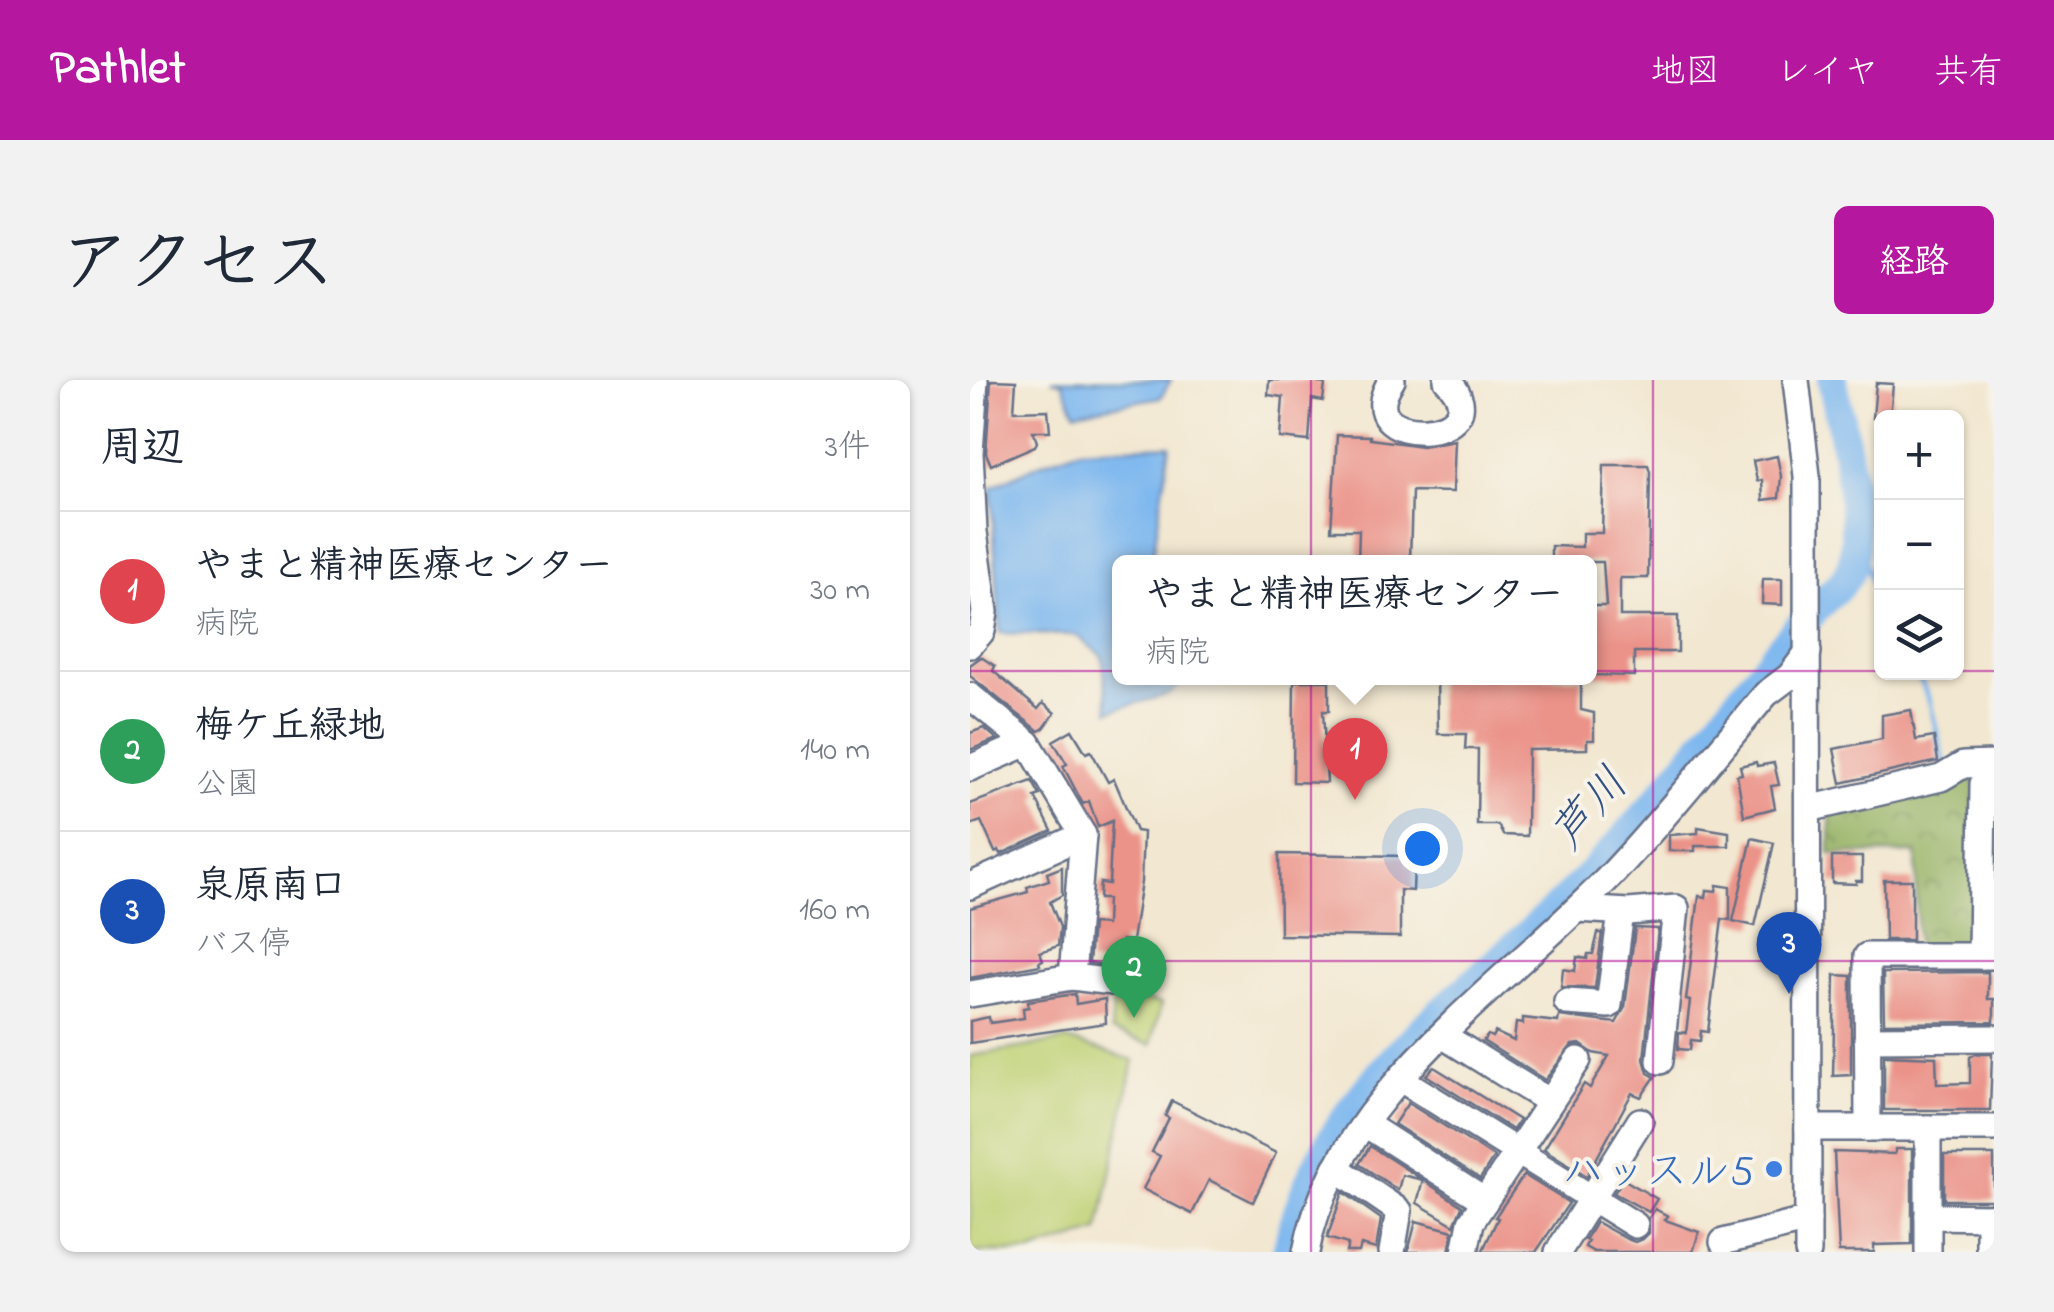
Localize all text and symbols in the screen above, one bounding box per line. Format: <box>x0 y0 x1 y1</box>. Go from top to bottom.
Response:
text: Pathlet <box>50 35 185 105</box>
text: 地図 <box>1650 48 1720 99</box>
text: レイヤ <box>1775 48 1879 99</box>
text: 共有 <box>1934 48 2004 99</box>
button: 経路 <box>1834 206 1994 314</box>
text: アクセス <box>60 216 336 318</box>
map controls <box>1874 410 1964 680</box>
button: + <box>1874 410 1964 500</box>
text: 周辺 <box>100 419 184 480</box>
text: 3件 <box>825 425 870 472</box>
button: − <box>1874 500 1964 590</box>
text: やまと精神医療センター <box>195 540 613 596</box>
popup <box>1112 555 1597 685</box>
text: 1 <box>127 568 138 615</box>
text: 30 m <box>810 568 870 615</box>
text: やまと精神医療センター <box>1145 569 1564 625</box>
button: layers <box>1874 590 1964 680</box>
text: 病院 <box>195 602 259 649</box>
text: 病院 <box>1145 631 1210 678</box>
text: 梅ケ丘緑地 <box>195 700 385 756</box>
pin: 1 <box>1322 718 1388 800</box>
text: 2 <box>125 728 140 775</box>
text: 140 m <box>800 728 870 775</box>
water label: 芦川 <box>1537 755 1646 866</box>
text: 公園 <box>195 762 259 809</box>
your location <box>1397 823 1448 874</box>
text: 泉原南口 <box>195 860 347 916</box>
text: 3 <box>126 888 139 935</box>
text: 160 m <box>799 888 870 935</box>
pin: 3 <box>1756 912 1822 994</box>
text: バス停 <box>195 922 291 969</box>
pin: 2 <box>1102 936 1166 1018</box>
place label: ハッスル5 <box>1562 1143 1754 1204</box>
marker: ハッスル5 <box>1763 1158 1785 1180</box>

